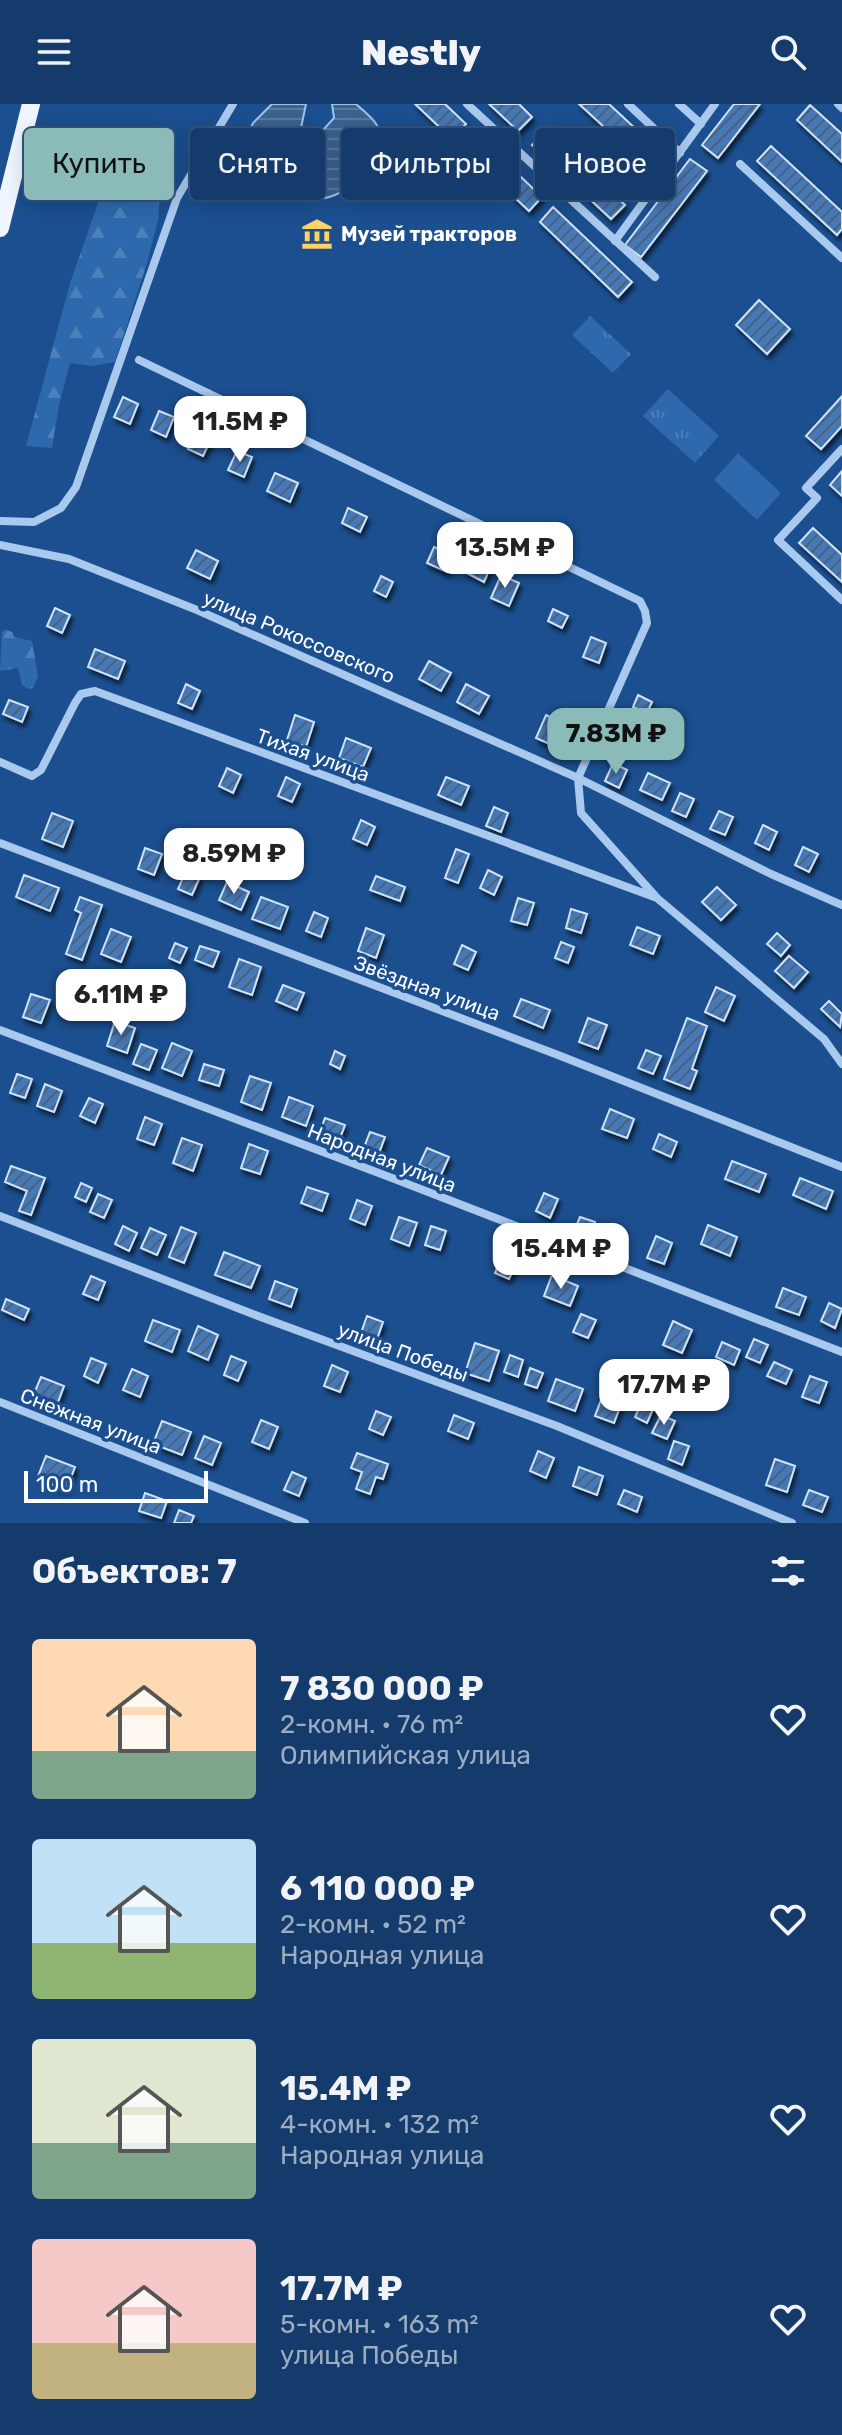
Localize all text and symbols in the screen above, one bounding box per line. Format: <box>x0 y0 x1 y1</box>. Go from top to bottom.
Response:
icon: menu <box>32 30 76 74</box>
icon: search <box>766 30 810 74</box>
text: Nestly <box>361 31 481 74</box>
chip: Купить <box>24 128 174 200</box>
chip: Снять <box>190 128 325 200</box>
chip: Фильтры <box>341 128 519 200</box>
chip: Новое <box>535 128 675 200</box>
museum icon: Музей тракторов <box>300 217 334 251</box>
place label: Музей тракторов <box>341 222 517 246</box>
pin: 11.5M ₽ <box>166 396 314 464</box>
text: 11.5M ₽ <box>192 406 288 437</box>
pin: 13.5M ₽ <box>431 522 579 590</box>
text: 13.5M ₽ <box>455 532 555 563</box>
street label: улица Рокоссовского <box>200 586 398 688</box>
pin: 7.83M ₽ <box>542 708 690 776</box>
text: 7.83M ₽ <box>565 718 667 749</box>
street label: Тихая улица <box>253 723 373 787</box>
pin: 8.59M ₽ <box>160 828 308 896</box>
text: 8.59M ₽ <box>182 838 286 869</box>
street label: Звёздная улица <box>351 950 503 1026</box>
pin: 6.11M ₽ <box>47 969 195 1037</box>
text: 6.11M ₽ <box>74 979 168 1010</box>
street label: Народная улица <box>304 1119 460 1197</box>
pin: 15.4M ₽ <box>487 1223 635 1291</box>
text: 15.4M ₽ <box>511 1233 611 1264</box>
street label: улица Победы <box>334 1317 472 1387</box>
pin: 17.7M ₽ <box>590 1359 738 1427</box>
text: 17.7M ₽ <box>617 1369 711 1400</box>
street label: Снежная улица <box>17 1383 165 1459</box>
scale bar <box>24 1467 208 1503</box>
text: 100 m <box>36 1471 98 1498</box>
icon: filters <box>766 1549 810 1593</box>
text: Объектов: 7 <box>32 1551 237 1592</box>
text: 7 830 000 ₽ <box>280 1668 484 1709</box>
icon: home <box>96 1671 192 1767</box>
icon: heart <box>766 1697 810 1741</box>
text: 2-комн. · 76 m² <box>280 1709 463 1740</box>
text: Олимпийская улица <box>280 1740 531 1771</box>
text: 6 110 000 ₽ <box>280 1868 475 1909</box>
icon: home <box>96 1871 192 1967</box>
icon: heart <box>766 1897 810 1941</box>
text: 2-комн. · 52 m² <box>280 1909 466 1940</box>
text: Народная улица <box>280 1940 484 1971</box>
text: 15.4M ₽ <box>280 2068 411 2109</box>
icon: home <box>96 2071 192 2167</box>
icon: heart <box>766 2097 810 2141</box>
text: 4-комн. · 132 m² <box>280 2109 479 2140</box>
text: Народная улица <box>280 2140 484 2171</box>
text: 17.7M ₽ <box>280 2268 402 2309</box>
icon: home <box>96 2271 192 2367</box>
icon: heart <box>766 2297 810 2341</box>
text: 5-комн. · 163 m² <box>280 2309 478 2340</box>
text: улица Победы <box>280 2340 458 2371</box>

